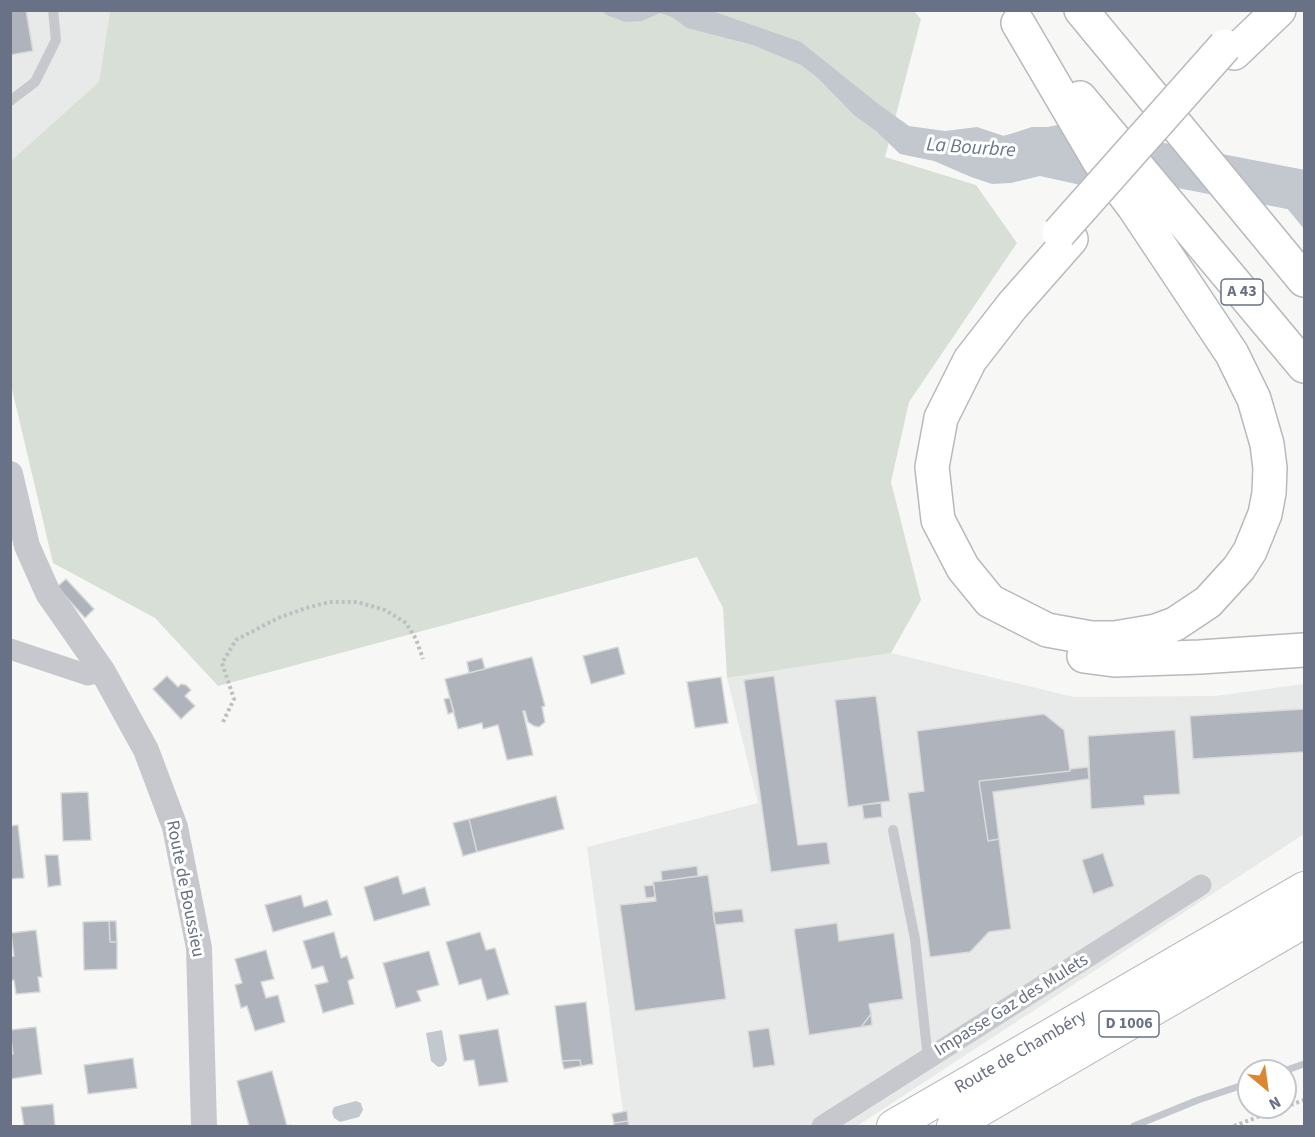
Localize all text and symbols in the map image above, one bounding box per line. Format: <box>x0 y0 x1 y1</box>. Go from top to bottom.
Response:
water label: La Bourbre <box>925 134 1017 164</box>
road number: A 43 <box>1221 279 1263 305</box>
street label: Route de Boussieu <box>160 819 208 959</box>
street label: Impasse Gaz des Mulets <box>931 950 1093 1062</box>
street label: Route de Chambéry <box>951 1007 1091 1099</box>
road number: D 1006 <box>1099 1011 1159 1037</box>
north arrow <box>1237 1059 1297 1119</box>
text: N <box>1265 1091 1285 1115</box>

